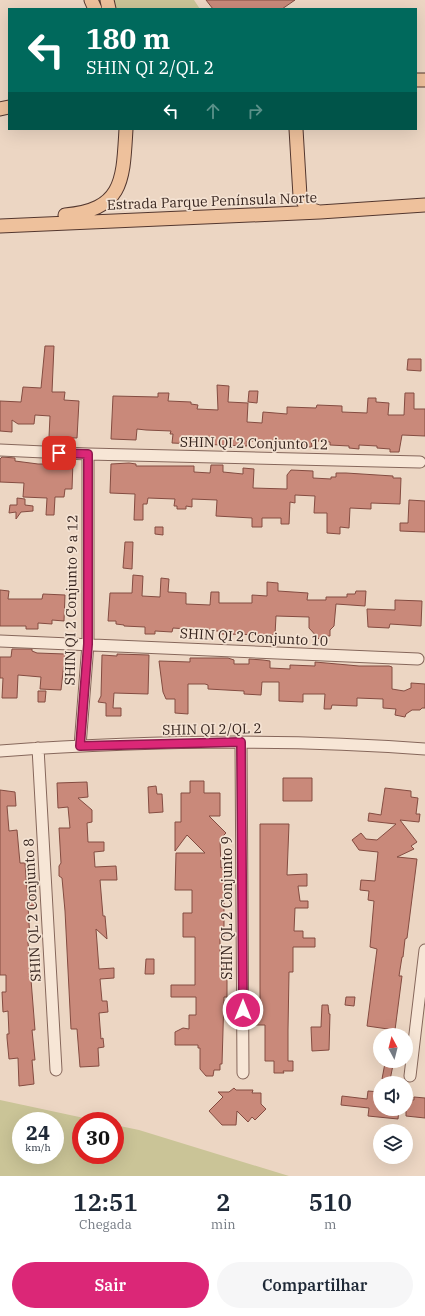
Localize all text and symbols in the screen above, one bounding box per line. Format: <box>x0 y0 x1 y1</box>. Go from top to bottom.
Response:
text: 180 m <box>86 20 170 57</box>
icon: left <box>20 24 72 76</box>
text: SHIN QI 2/QL 2 <box>86 56 214 79</box>
icon: left <box>160 100 182 122</box>
icon: ahead <box>202 100 224 122</box>
icon: right <box>244 100 266 122</box>
street label: Estrada Parque Península Norte <box>107 188 317 214</box>
street label: SHIN QI 2 Conjunto 12 <box>180 433 328 453</box>
pin <box>42 436 76 470</box>
icon: arrive <box>48 442 70 464</box>
street label: SHIN QI 2 Conjunto 9 a 12 <box>61 514 81 686</box>
street label: SHIN QI 2 Conjunto 10 <box>179 624 329 650</box>
street label: SHIN QI 2/QL 2 <box>162 719 262 739</box>
street label: SHIN QL 2 Conjunto 9 <box>218 836 236 980</box>
street label: SHIN QL 2 Conjunto 8 <box>19 838 45 982</box>
position arrow <box>222 989 264 1031</box>
north arrow <box>373 1028 413 1068</box>
map controls <box>373 1028 413 1164</box>
button: sound <box>373 1076 413 1116</box>
speed limit sign: 30 <box>72 1112 124 1164</box>
text: 24 <box>26 1119 50 1146</box>
button: layers <box>373 1124 413 1164</box>
text: km/h <box>25 1141 51 1154</box>
text: 12:51 <box>73 1186 138 1218</box>
text: 2 <box>216 1186 230 1218</box>
text: 510 <box>309 1186 352 1218</box>
text: Chegada <box>79 1216 132 1233</box>
text: min <box>211 1216 236 1233</box>
text: m <box>324 1216 337 1233</box>
button: Sair <box>12 1262 209 1308</box>
button: Compartilhar <box>217 1262 413 1308</box>

